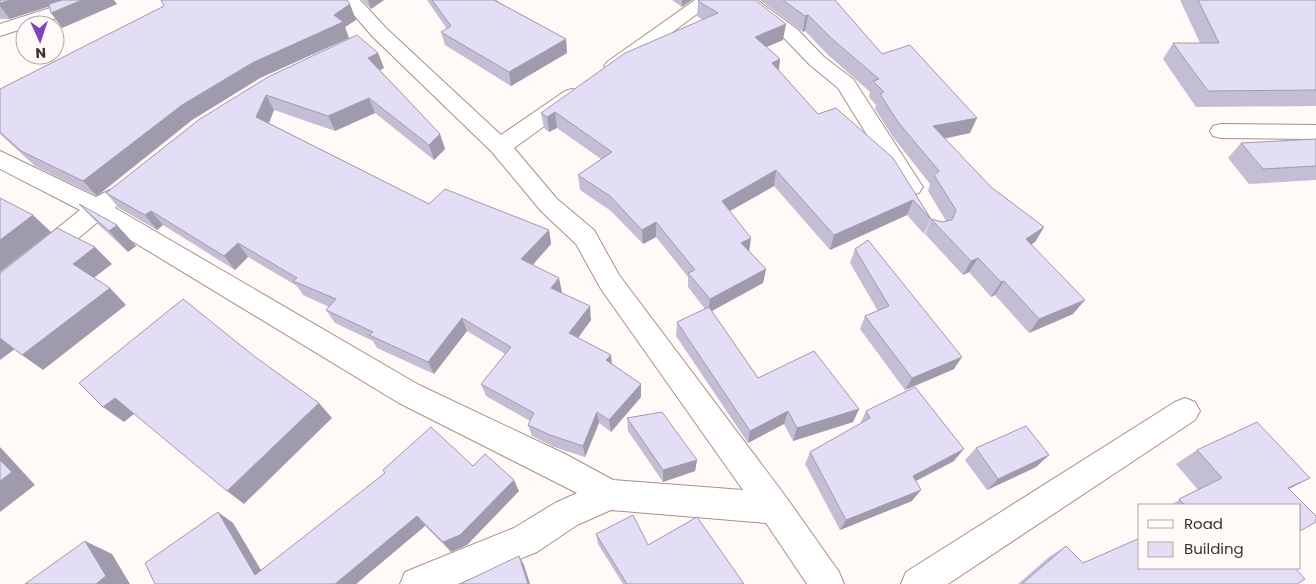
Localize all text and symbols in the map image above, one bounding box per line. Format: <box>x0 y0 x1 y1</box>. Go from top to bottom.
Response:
north arrow <box>15 15 65 65</box>
text: N <box>35 43 46 63</box>
legend <box>1138 504 1301 569</box>
text: Road <box>1184 513 1223 534</box>
text: Building <box>1184 538 1244 559</box>

